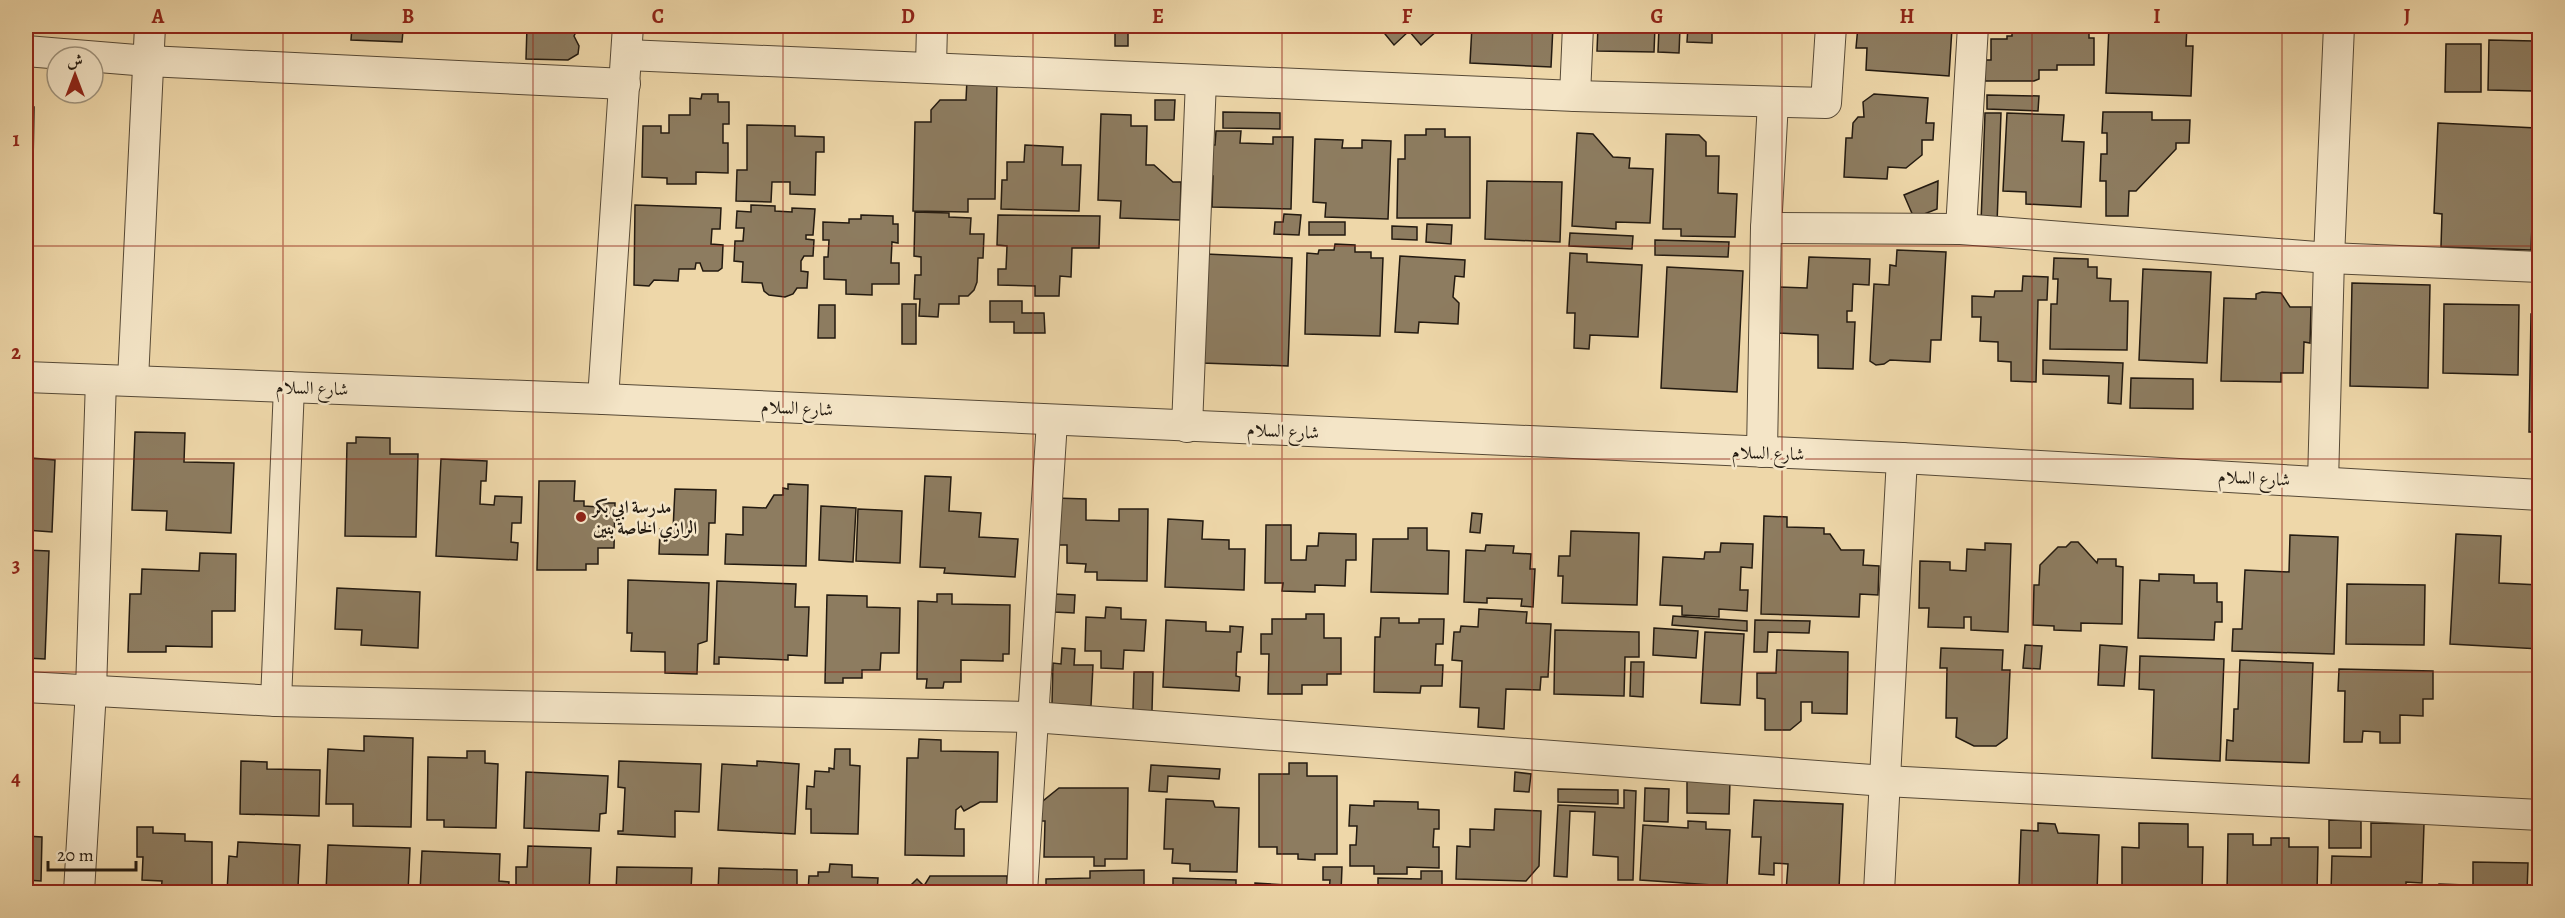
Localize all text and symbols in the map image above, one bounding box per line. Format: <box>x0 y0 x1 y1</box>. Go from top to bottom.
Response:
text: A <box>151 3 165 30</box>
text: B <box>402 3 414 30</box>
text: C <box>652 3 664 30</box>
text: D <box>901 3 915 30</box>
text: E <box>1152 3 1164 30</box>
text: F <box>1402 3 1413 30</box>
text: G <box>1650 3 1664 30</box>
text: H <box>1900 3 1915 30</box>
text: I <box>2153 3 2161 30</box>
text: J <box>2404 3 2411 30</box>
north arrow <box>45 45 105 105</box>
text: ش <box>67 50 83 72</box>
text: 1 <box>12 126 20 153</box>
text: 2 <box>11 339 21 366</box>
street label: شارع السلام <box>275 375 349 405</box>
street label: شارع السلام <box>760 394 834 426</box>
street label: شارع السلام <box>1246 417 1320 449</box>
street label: شارع السلام <box>1731 440 1805 470</box>
street label: شارع السلام <box>2217 464 2291 496</box>
place label: مدرسة ابي بكر الرازي الخاصة بنين <box>591 495 697 543</box>
marker: مدرسة ابي بكر الرازي الخاصة بنين <box>574 510 588 524</box>
text: 3 <box>12 552 20 579</box>
text: 4 <box>11 765 21 792</box>
scale bar <box>48 834 136 872</box>
text: 20 m <box>57 843 94 867</box>

